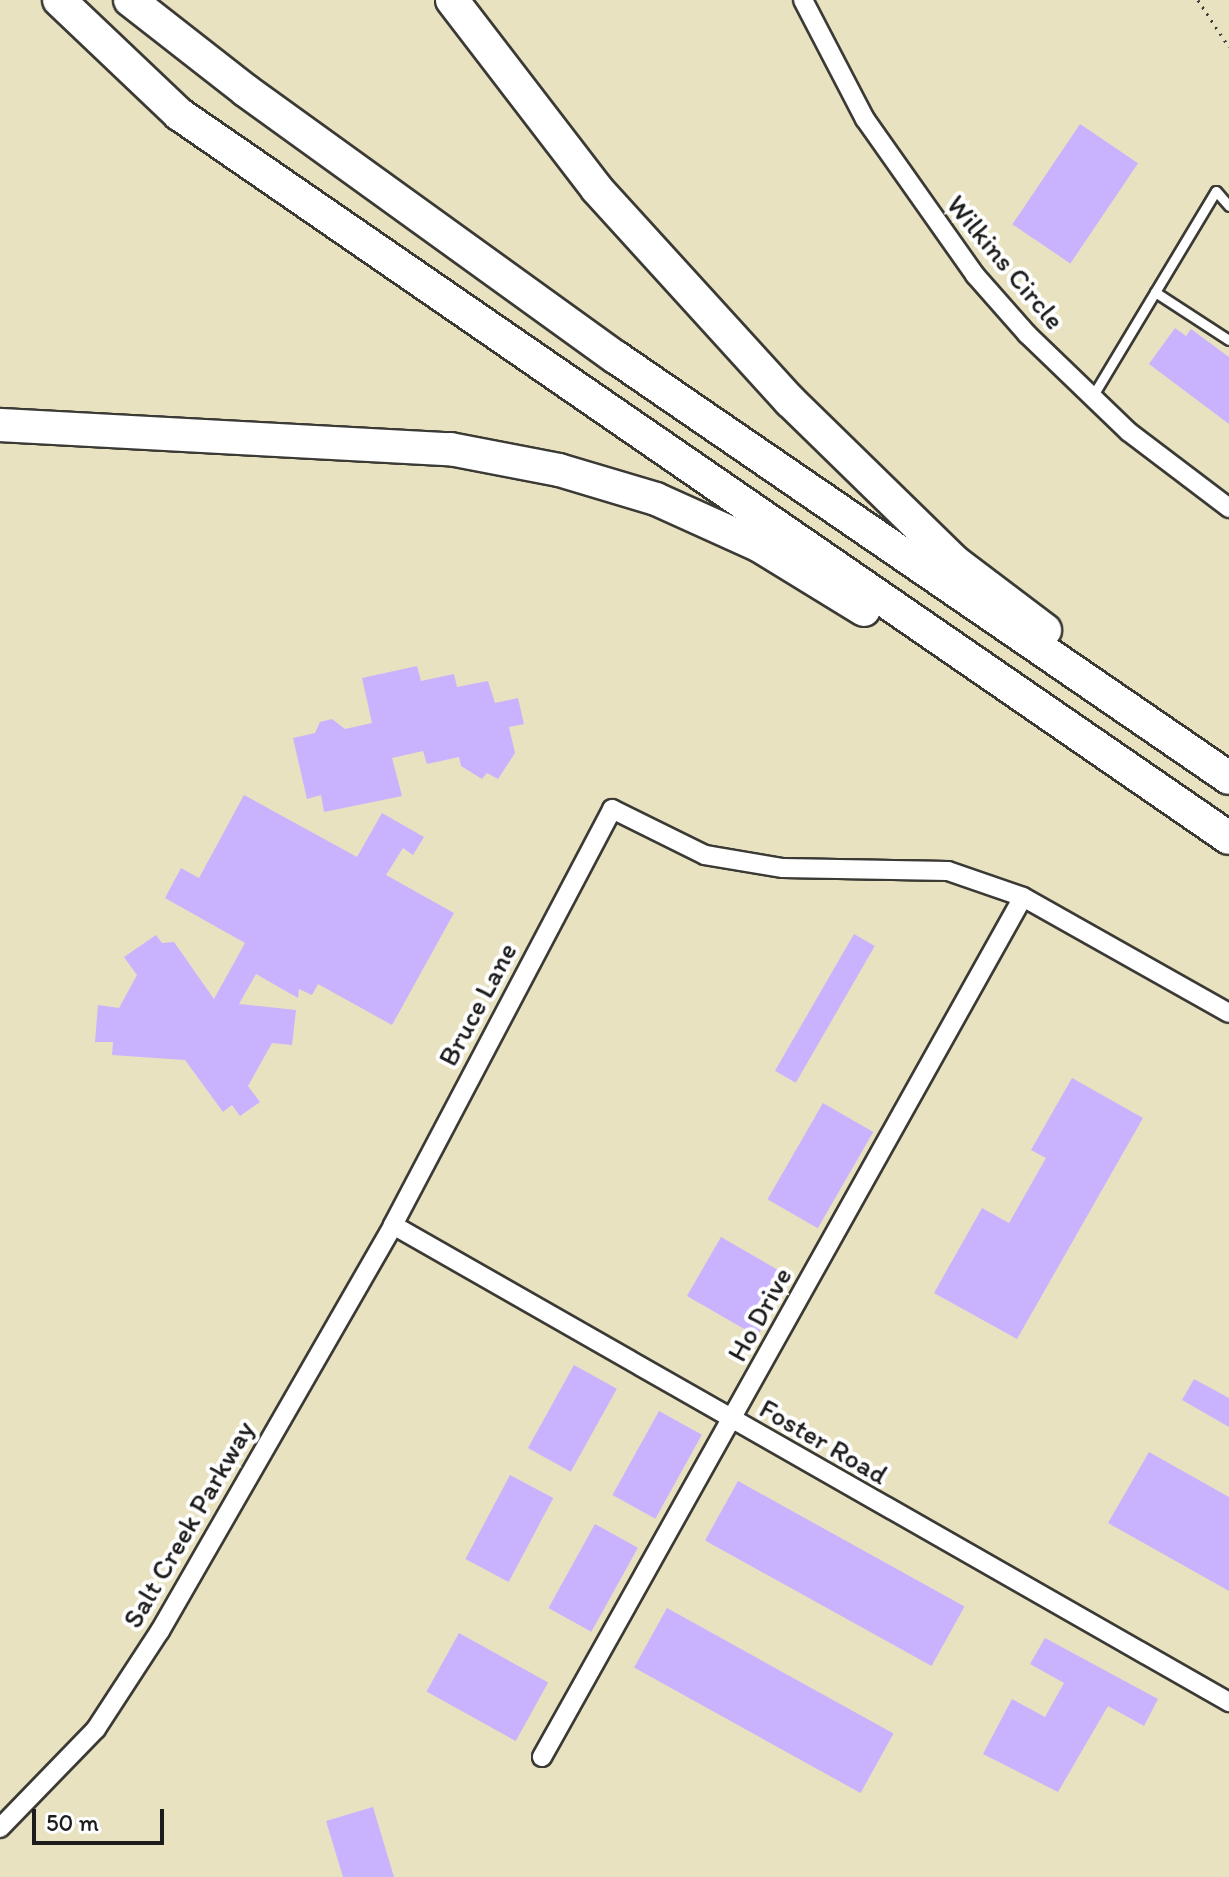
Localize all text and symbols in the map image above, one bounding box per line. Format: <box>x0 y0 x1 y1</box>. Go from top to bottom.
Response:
street label: Wilkins Circle <box>940 188 1072 336</box>
street label: Bruce Lane <box>431 937 523 1071</box>
street label: Ho Drive <box>719 1261 799 1367</box>
street label: Foster Road <box>754 1391 894 1491</box>
street label: Salt Creek Parkway <box>115 1415 261 1633</box>
scale bar <box>36 1793 168 1843</box>
text: 50 m <box>46 1808 99 1837</box>

